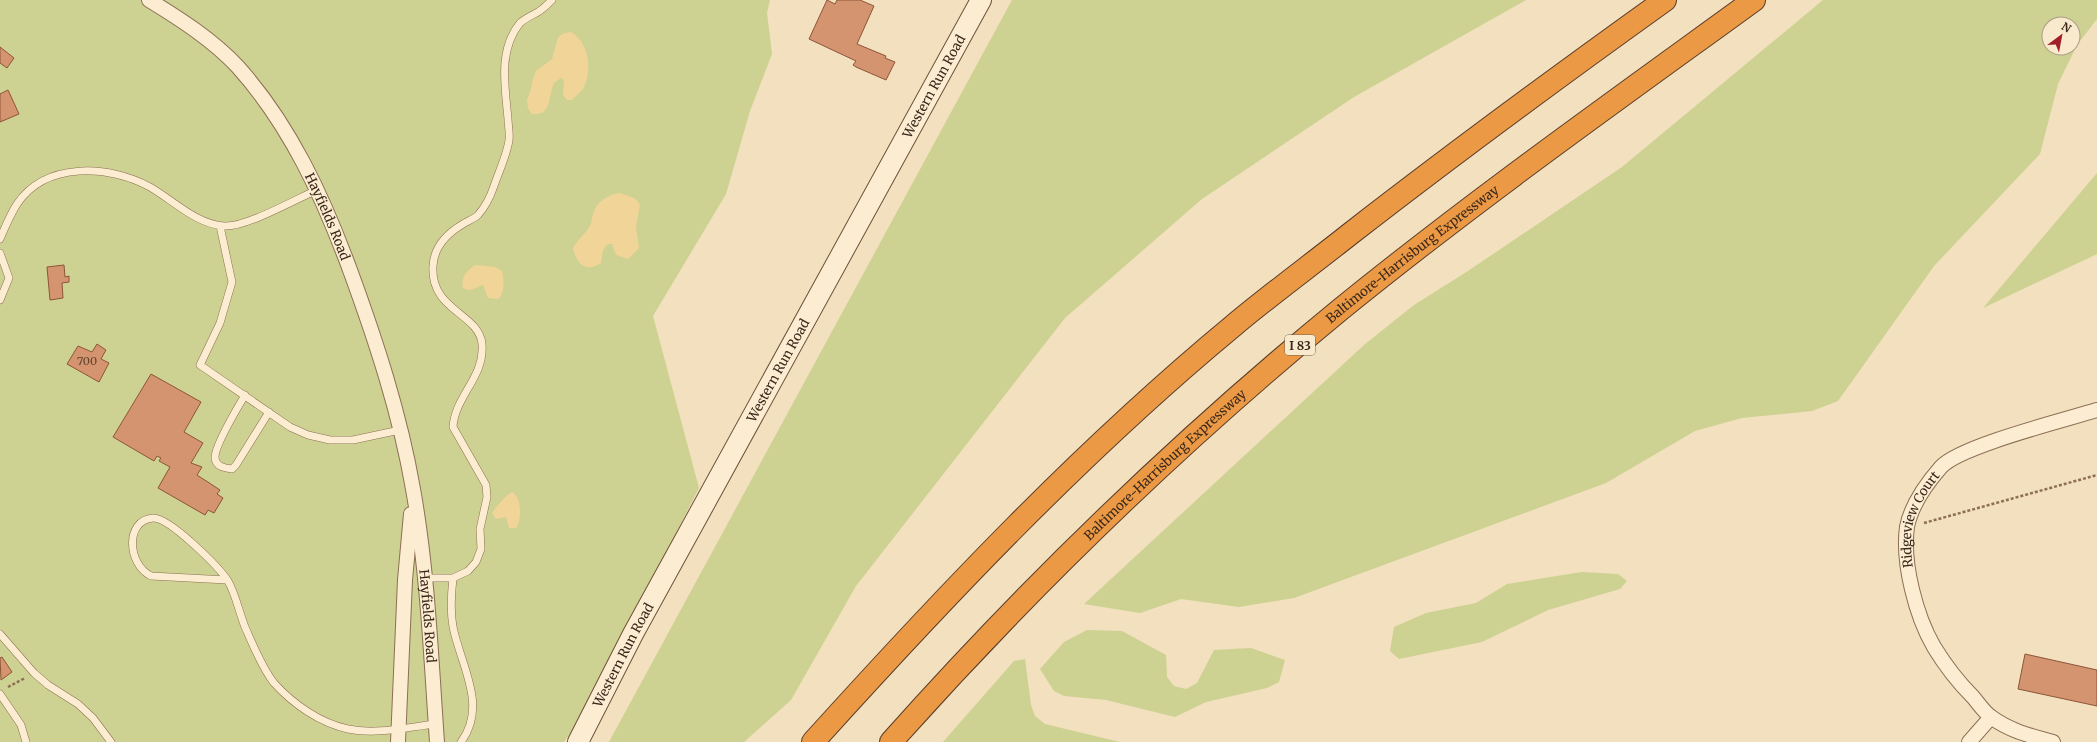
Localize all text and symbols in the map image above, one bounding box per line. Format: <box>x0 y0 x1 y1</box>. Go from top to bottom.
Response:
north arrow <box>2041 16 2081 56</box>
text: N <box>2059 19 2074 36</box>
street label: Western Run Road <box>898 32 969 142</box>
street label: Hayfields Road <box>301 170 354 263</box>
street label: Baltimore-Harrisburg Expressway <box>1322 181 1502 327</box>
street label: Western Run Road <box>742 316 813 426</box>
road number: I 83 <box>1285 335 1315 355</box>
house number: 700 <box>77 354 97 368</box>
street label: Baltimore-Harrisburg Expressway <box>1080 385 1250 544</box>
street label: Ridgeview Court <box>1897 467 1943 569</box>
street label: Hayfields Road <box>416 568 440 663</box>
street label: Western Run Road <box>588 600 657 711</box>

